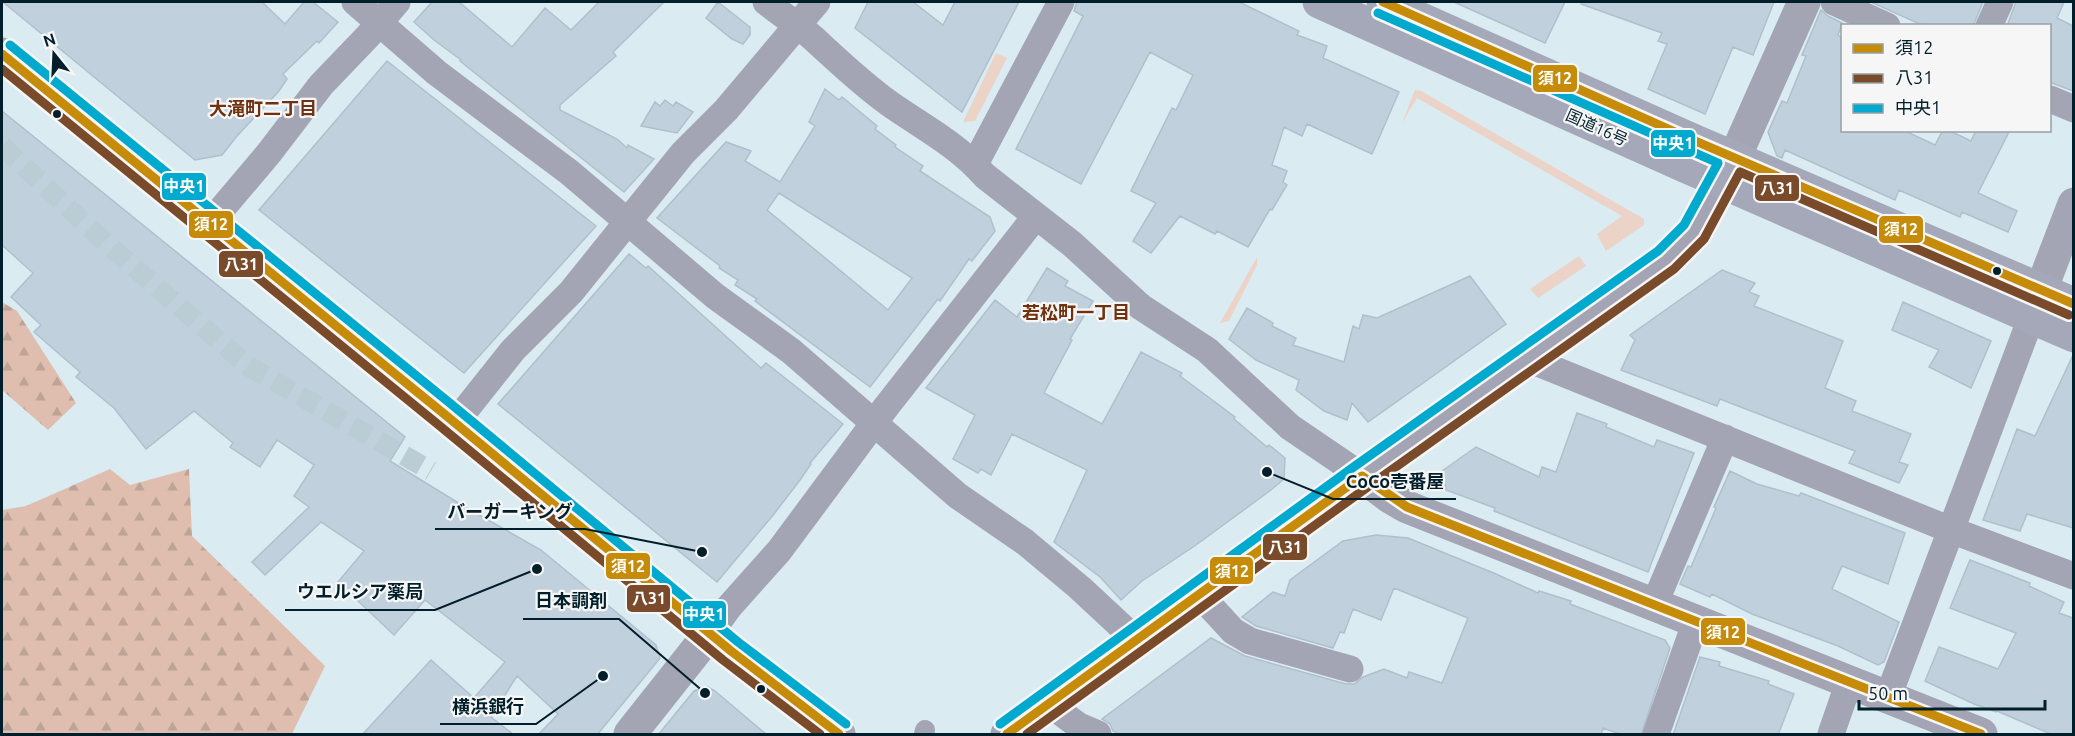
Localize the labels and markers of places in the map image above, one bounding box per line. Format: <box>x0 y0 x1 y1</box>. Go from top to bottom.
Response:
unlabelled marker <box>51 108 63 120</box>
unlabelled marker <box>1991 265 2003 277</box>
callout: CoCo壱番屋 <box>1333 463 1456 499</box>
callout: バーガーキング <box>435 493 585 529</box>
callout: ウエルシア薬局 <box>285 574 435 610</box>
callout: 日本調剤 <box>523 583 619 619</box>
unlabelled marker <box>755 683 767 695</box>
callout: 横浜銀行 <box>440 688 536 724</box>

